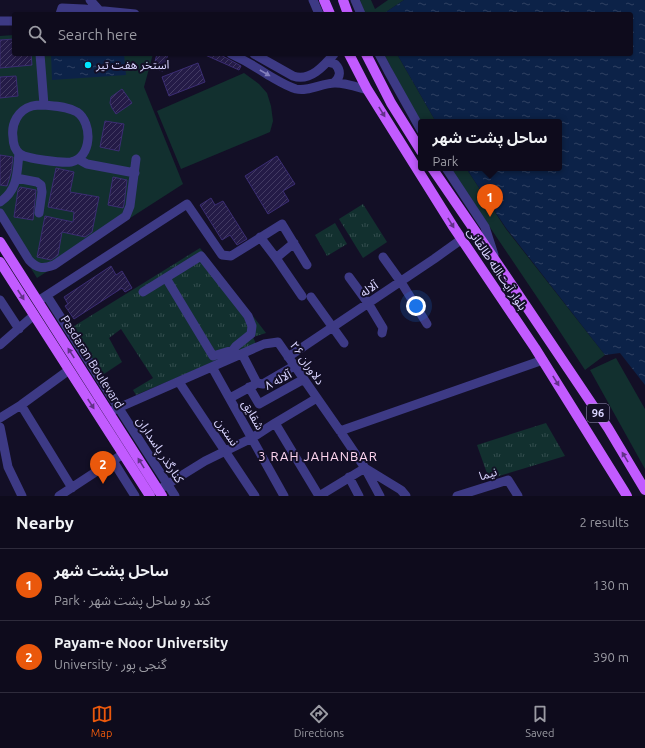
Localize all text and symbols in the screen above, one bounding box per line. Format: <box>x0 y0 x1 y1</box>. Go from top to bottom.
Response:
search box <box>12 12 633 56</box>
icon: search <box>26 23 48 45</box>
text: Search here <box>58 26 137 43</box>
place label: استخر هفت تیر <box>95 58 170 72</box>
marker: استخر هفت تیر <box>83 60 93 70</box>
one-way arrow <box>259 69 271 76</box>
one-way arrow <box>378 107 386 118</box>
popup <box>418 119 562 171</box>
text: ساحل پشت شهر <box>433 129 547 146</box>
text: Park <box>433 154 458 168</box>
pin: 1 <box>477 184 503 217</box>
one-way arrow <box>447 218 455 228</box>
street label: بلوار آیت‌الله طالقانی <box>464 225 530 313</box>
street label: آلاله <box>357 278 381 299</box>
one-way arrow <box>17 290 25 300</box>
your location <box>406 296 426 316</box>
street label: Pasdaran Boulevard <box>59 313 126 410</box>
street label: دلاوران ۲۶ <box>287 339 327 388</box>
one-way arrow <box>68 347 75 359</box>
street label: آلاله ۸ <box>262 367 294 392</box>
one-way arrow <box>552 376 560 386</box>
street label: شقایق <box>238 398 267 433</box>
one-way arrow <box>87 399 95 409</box>
road number: 96 <box>587 404 609 422</box>
street label: کنارگذر پاسداران <box>133 414 187 487</box>
street label: نسترن <box>213 415 241 449</box>
district label: 3 RAH JAHANBAR <box>258 449 378 463</box>
pin: 2 <box>90 451 116 484</box>
one-way arrow <box>622 451 629 463</box>
one-way arrow <box>137 458 145 468</box>
street label: نیما <box>477 465 499 483</box>
text: Nearby <box>16 513 74 532</box>
text: 2 results <box>579 515 629 529</box>
text: ساحل پشت شهر <box>54 562 169 579</box>
text: 1 <box>25 578 33 592</box>
text: 130 m <box>593 578 629 592</box>
text: Park · کند رو ساحل پشت شهر <box>54 593 210 607</box>
text: Payam-e Noor University <box>54 634 228 651</box>
text: 2 <box>25 650 33 664</box>
text: 390 m <box>593 650 629 664</box>
text: University · گنجی پور <box>54 657 167 671</box>
tab: Map <box>91 703 113 739</box>
tab: Directions <box>294 703 344 739</box>
tab: Saved <box>525 703 554 739</box>

